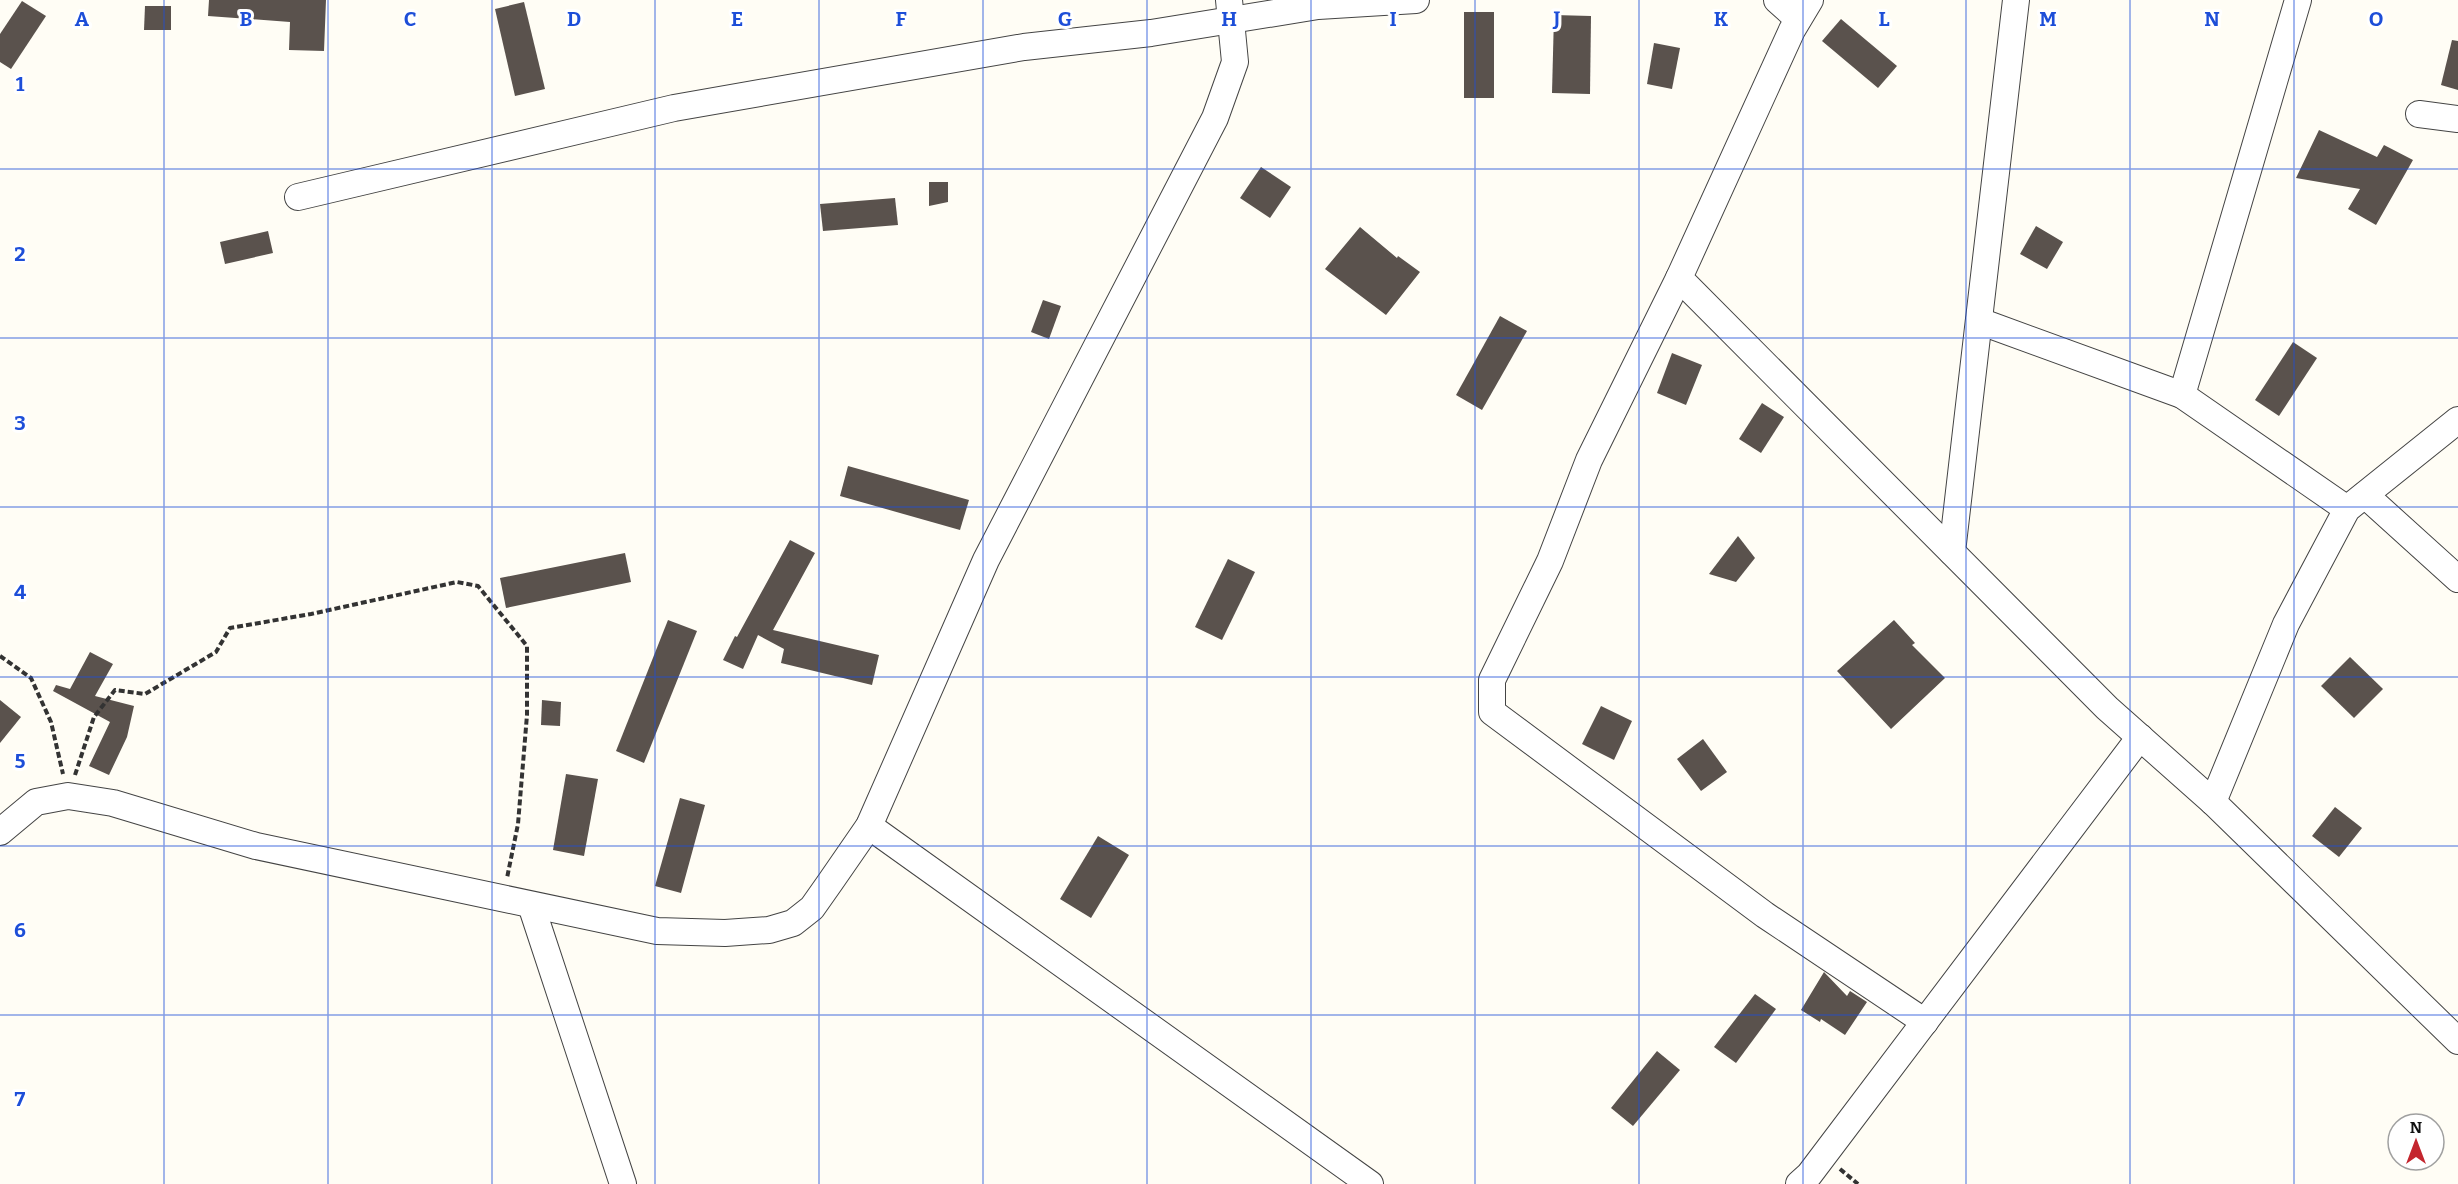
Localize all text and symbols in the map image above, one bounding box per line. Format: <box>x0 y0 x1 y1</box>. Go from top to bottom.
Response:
text: A <box>75 7 90 31</box>
text: B <box>240 7 253 31</box>
text: C <box>404 7 416 31</box>
text: D <box>567 7 581 31</box>
text: E <box>731 7 743 31</box>
text: F <box>895 7 907 31</box>
text: G <box>1058 7 1072 31</box>
text: H <box>1221 7 1237 31</box>
text: I <box>1389 7 1397 31</box>
text: J <box>1553 7 1561 31</box>
text: K <box>1714 7 1729 31</box>
text: L <box>1878 7 1890 31</box>
text: M <box>2039 7 2057 31</box>
text: N <box>2204 7 2220 31</box>
text: O <box>2369 7 2383 31</box>
text: 1 <box>16 72 25 96</box>
text: 2 <box>14 242 26 266</box>
text: 3 <box>14 411 26 435</box>
text: 4 <box>14 580 26 604</box>
text: 5 <box>15 749 26 773</box>
text: 6 <box>14 918 26 942</box>
text: 7 <box>15 1087 26 1111</box>
north arrow <box>2386 1112 2446 1172</box>
text: N <box>2410 1118 2422 1137</box>

